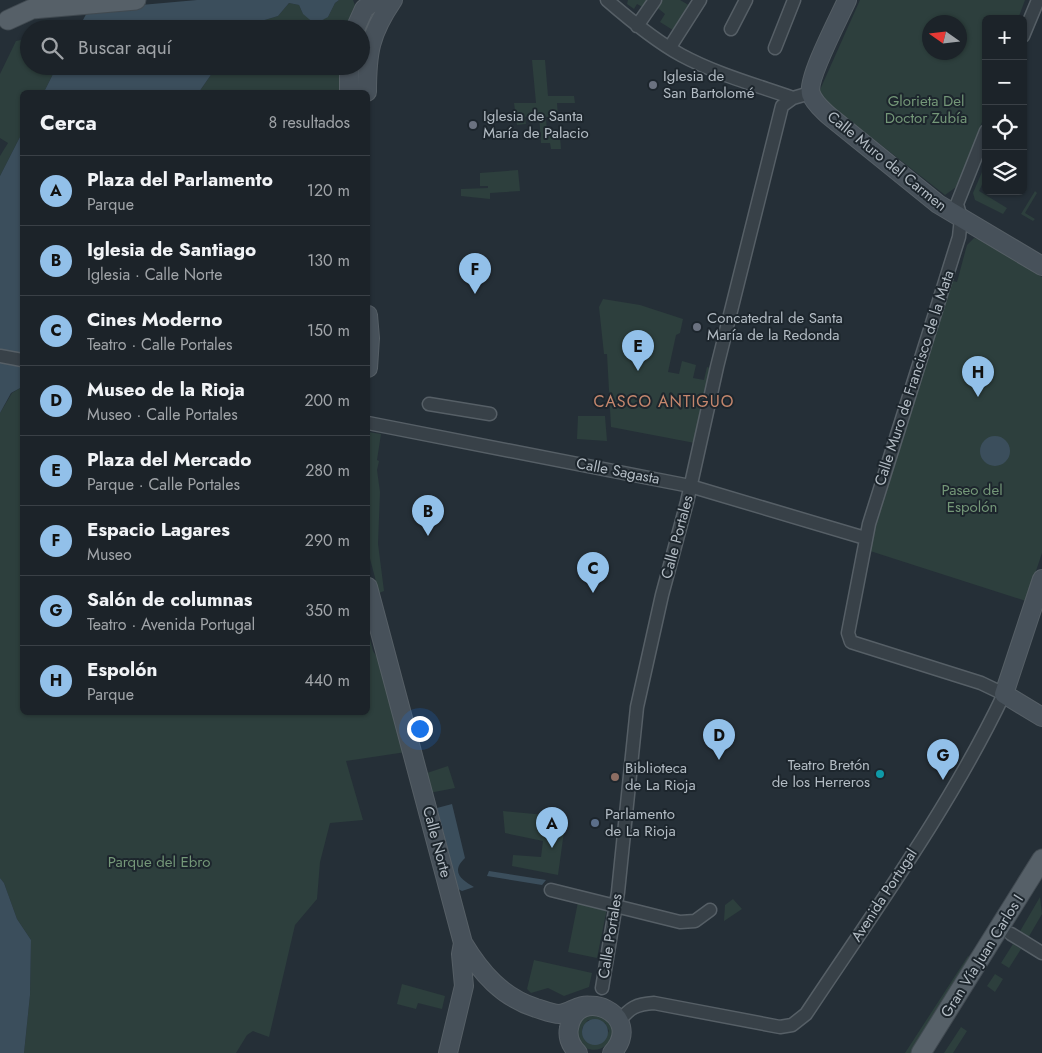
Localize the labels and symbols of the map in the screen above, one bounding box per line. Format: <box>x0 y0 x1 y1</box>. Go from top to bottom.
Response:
north arrow <box>922 15 967 60</box>
place label: Iglesia de San Bartolomé <box>663 65 755 104</box>
marker: Iglesia de San Bartolomé <box>647 79 659 91</box>
park label: Glorieta Del Doctor Zubía <box>885 90 967 129</box>
place label: Iglesia de Santa María de Palacio <box>483 105 589 144</box>
street label: Calle Muro del Carmen <box>822 106 952 216</box>
marker: Iglesia de Santa María de Palacio <box>467 119 479 131</box>
pin: F <box>459 253 491 294</box>
street label: Calle Muro de Francisco de la Mata <box>869 267 959 489</box>
place label: Concatedral de Santa María de la Redonda <box>707 307 843 346</box>
marker: Concatedral de Santa María de la Redonda <box>691 321 703 333</box>
pin: E <box>622 330 654 371</box>
pin: H <box>962 356 994 397</box>
district label: CASCO ANTIGUO <box>594 390 734 413</box>
street label: Calle Sagasta <box>574 452 662 490</box>
park label: Paseo del Espolón <box>941 479 1003 518</box>
street label: Calle Portales <box>655 493 699 581</box>
pin: B <box>412 495 444 536</box>
pin: C <box>577 552 609 593</box>
your location <box>407 716 433 742</box>
pin: D <box>703 719 735 760</box>
pin: G <box>927 739 959 780</box>
place label: Teatro Bretón de los Herreros <box>772 754 870 793</box>
place label: Biblioteca de La Rioja <box>625 757 696 796</box>
marker: Teatro Bretón de los Herreros <box>874 768 886 780</box>
marker: Biblioteca de La Rioja <box>609 771 621 783</box>
place label: Parlamento de La Rioja <box>605 803 676 842</box>
street label: Calle Norte <box>417 804 457 880</box>
pin: A <box>536 807 568 848</box>
marker: Parlamento de La Rioja <box>589 817 601 829</box>
street label: Avenida Portugal <box>846 844 922 946</box>
park label: Parque del Ebro <box>108 851 210 873</box>
street label: Gran Vía Juan Carlos I <box>935 890 1029 1022</box>
street label: Calle Portales <box>592 892 628 980</box>

